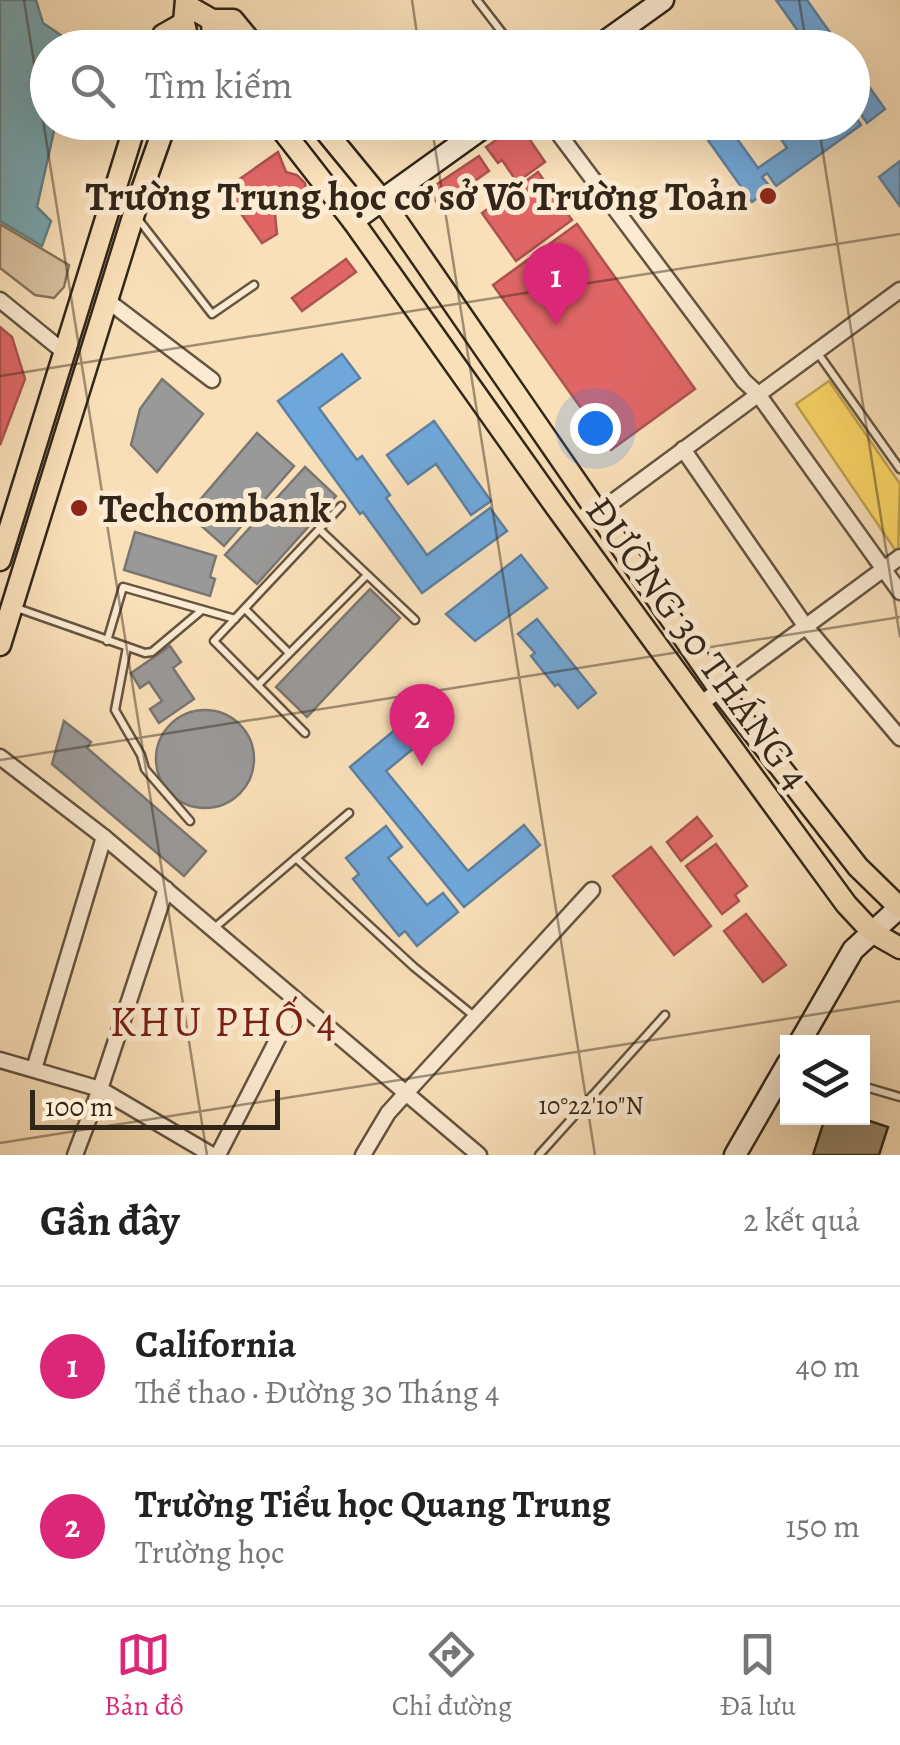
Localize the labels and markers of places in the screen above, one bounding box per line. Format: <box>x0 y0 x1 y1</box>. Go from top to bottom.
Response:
place label: Trường Trung học cơ sở Võ Trường Toản <box>85 169 748 224</box>
marker: Trường Trung học cơ sở Võ Trường Toản <box>757 185 779 207</box>
pin: 1 <box>524 242 588 325</box>
place label: Techcombank <box>99 481 331 536</box>
marker: Techcombank <box>68 497 90 519</box>
pin: 2 <box>390 684 454 766</box>

